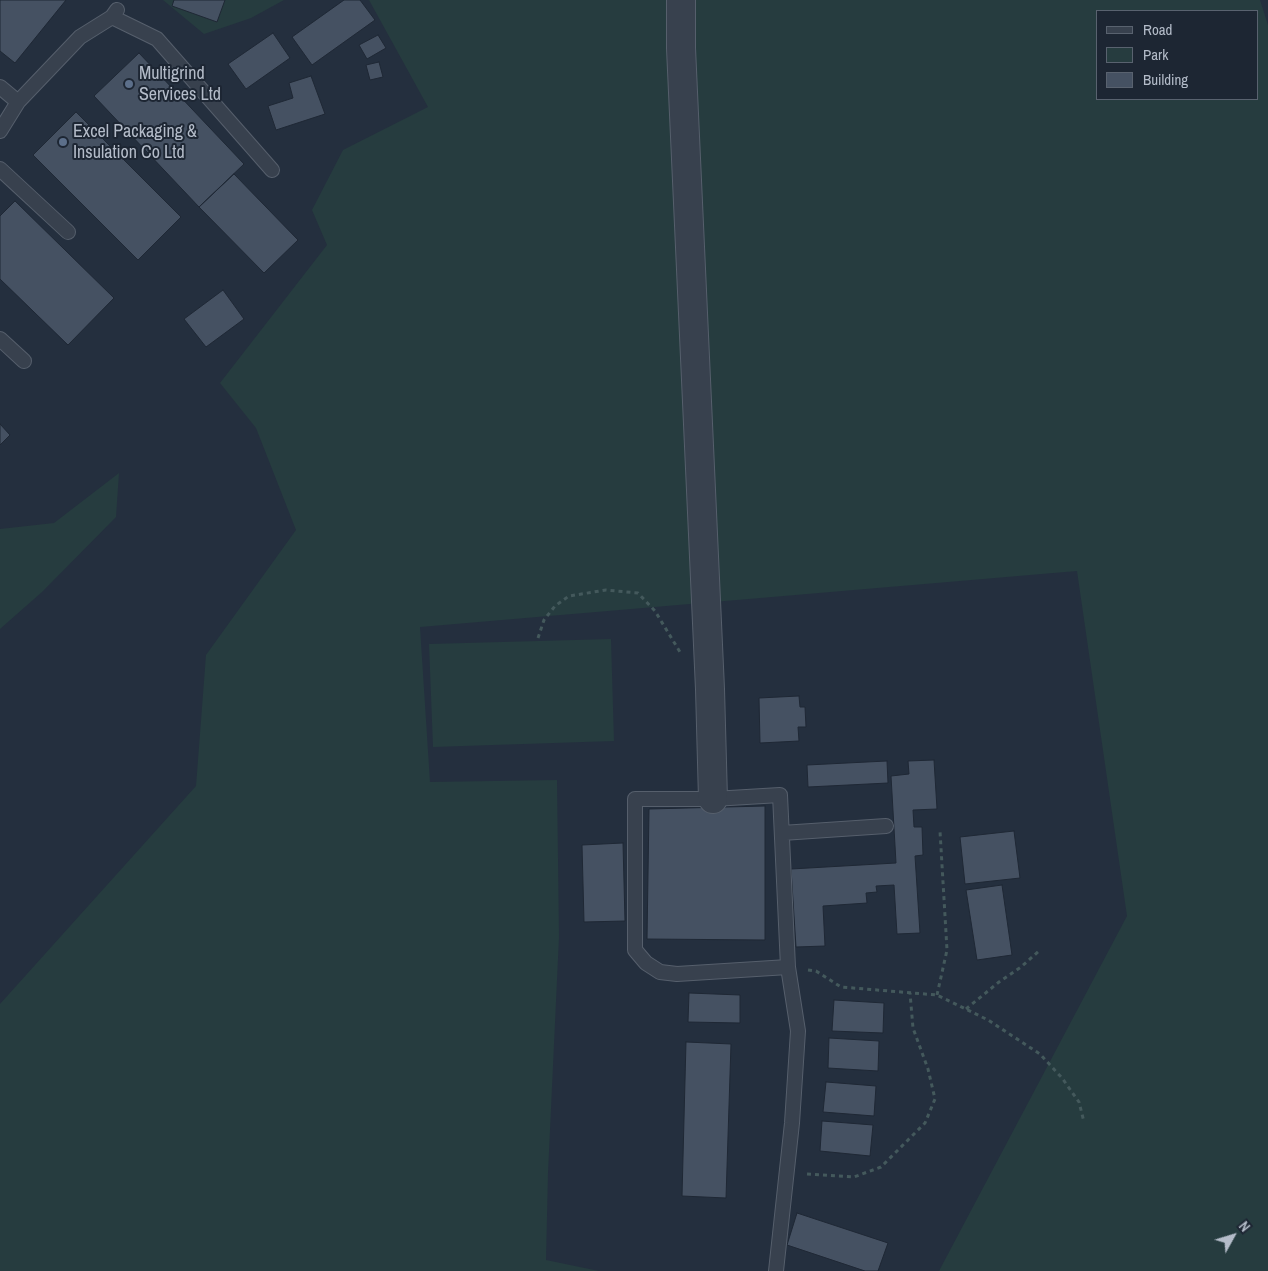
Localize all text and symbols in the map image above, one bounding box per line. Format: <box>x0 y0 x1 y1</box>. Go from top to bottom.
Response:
legend <box>1096 10 1258 100</box>
text: Road <box>1143 19 1172 40</box>
text: Park <box>1143 44 1168 65</box>
place label: Multigrind Services Ltd <box>139 63 221 106</box>
text: Building <box>1143 69 1188 90</box>
marker: Multigrind Services Ltd <box>123 78 135 90</box>
place label: Excel Packaging & Insulation Co Ltd <box>73 121 197 163</box>
marker: Excel Packaging & Insulation Co Ltd <box>57 136 69 148</box>
north arrow <box>1208 1211 1258 1261</box>
text: N <box>1235 1218 1254 1235</box>

